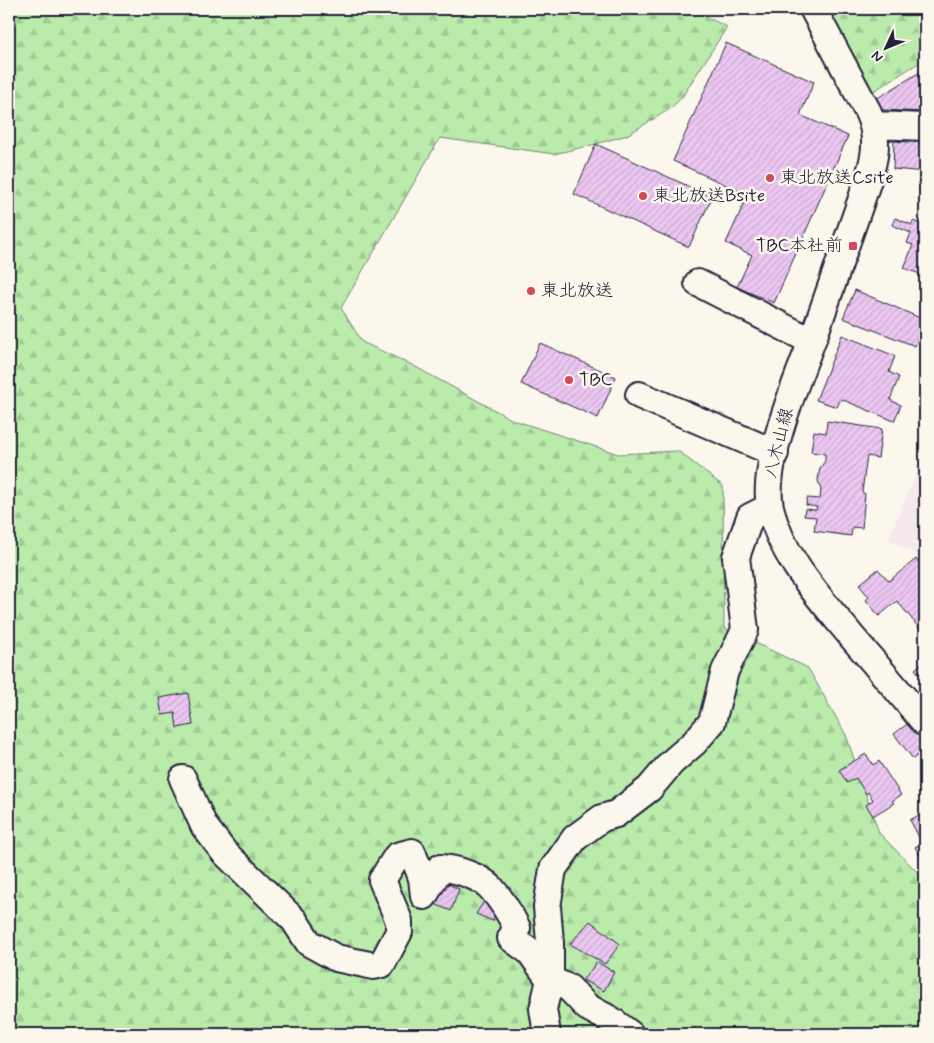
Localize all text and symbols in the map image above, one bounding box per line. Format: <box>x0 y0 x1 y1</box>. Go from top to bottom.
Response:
north arrow <box>862 22 912 72</box>
text: N <box>868 47 887 66</box>
place label: 東北放送Csite <box>780 166 894 190</box>
marker: 東北放送Csite <box>764 172 776 184</box>
place label: 東北放送Bsite <box>653 184 765 208</box>
marker: 東北放送Bsite <box>637 190 649 202</box>
place label: TBC本社前 <box>756 234 843 258</box>
marker: TBC本社前 <box>847 240 859 252</box>
place label: 東北放送 <box>541 279 613 303</box>
marker: 東北放送 <box>525 285 537 297</box>
place label: TBC <box>579 368 612 392</box>
marker: TBC <box>563 374 575 386</box>
street label: 八木山線 <box>759 405 799 481</box>

